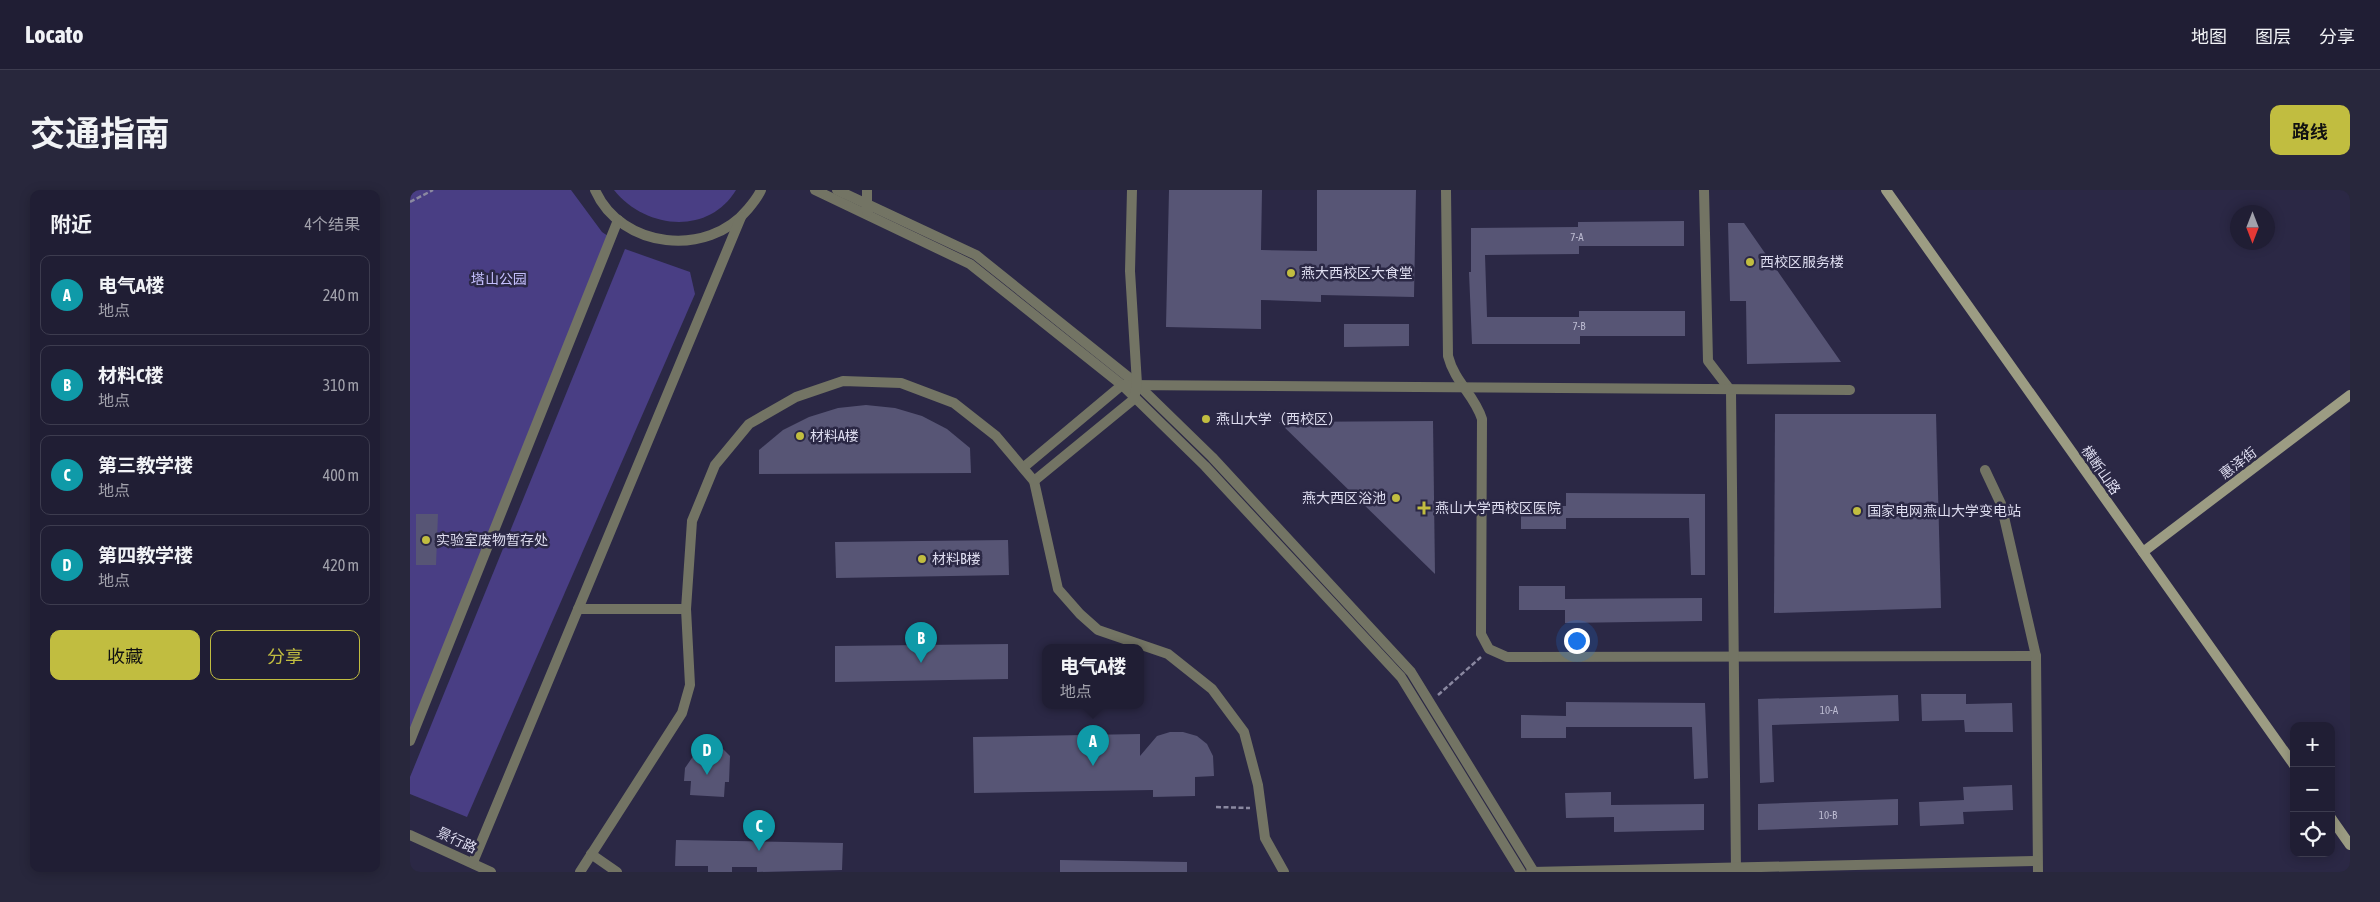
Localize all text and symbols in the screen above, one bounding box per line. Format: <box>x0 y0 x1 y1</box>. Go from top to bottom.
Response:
text: Locato <box>25 21 84 48</box>
text: 地图 <box>2191 26 2227 47</box>
text: 图层 <box>2255 26 2291 47</box>
text: 分享 <box>2319 26 2355 47</box>
button: 路线 <box>2270 105 2350 155</box>
text: 交通指南 <box>30 113 170 153</box>
north arrow <box>2230 205 2275 250</box>
text: 附近 <box>50 212 92 236</box>
text: 4个结果 <box>304 215 360 233</box>
house number: 7-A <box>1570 231 1584 243</box>
place label: 西校区服务楼 <box>1760 254 1844 270</box>
marker: 西校区服务楼 <box>1744 256 1756 268</box>
place label: 燕大西校区大食堂 <box>1301 265 1413 281</box>
marker: 燕大西校区大食堂 <box>1285 267 1297 279</box>
park label: 塔山公园 <box>471 271 527 287</box>
text: 电气A楼 <box>98 274 164 296</box>
text: A <box>63 286 71 304</box>
text: 240 m <box>323 286 359 304</box>
text: 地点 <box>98 301 130 319</box>
house number: 7-B <box>1572 320 1586 332</box>
text: 材料C楼 <box>98 364 164 386</box>
text: B <box>63 376 71 394</box>
text: 310 m <box>323 376 359 394</box>
text: 地点 <box>98 391 130 409</box>
place label: 燕山大学（西校区） <box>1216 411 1342 427</box>
marker: 燕山大学（西校区） <box>1200 413 1212 425</box>
place label: 材料A楼 <box>810 428 859 444</box>
marker: 材料A楼 <box>794 430 806 442</box>
street label: 横断山路 <box>2078 442 2124 498</box>
street label: 惠泽街 <box>2216 444 2260 482</box>
text: 第三教学楼 <box>98 454 193 476</box>
text: C <box>63 466 71 484</box>
text: 400 m <box>323 466 359 484</box>
text: 地点 <box>98 481 130 499</box>
place label: 燕大西区浴池 <box>1302 490 1386 506</box>
marker: 燕大西区浴池 <box>1390 492 1402 504</box>
place label: 燕山大学西校区医院 <box>1435 500 1561 516</box>
marker: 燕山大学西校区医院 <box>1417 501 1431 515</box>
place label: 国家电网燕山大学变电站 <box>1867 503 2021 519</box>
marker: 国家电网燕山大学变电站 <box>1851 505 1863 517</box>
place label: 实验室废物暂存处 <box>436 532 548 548</box>
marker: 实验室废物暂存处 <box>420 534 432 546</box>
text: 第四教学楼 <box>98 544 193 566</box>
place label: 材料B楼 <box>932 551 981 567</box>
marker: 材料B楼 <box>916 553 928 565</box>
text: D <box>63 556 71 574</box>
text: 420 m <box>323 556 359 574</box>
text: 地点 <box>98 571 130 589</box>
pin: B <box>905 622 937 663</box>
your location <box>1564 628 1590 654</box>
button: 收藏 <box>50 630 200 680</box>
button: 分享 <box>210 630 360 680</box>
popup <box>1042 644 1144 709</box>
text: 电气A楼 <box>1060 655 1126 677</box>
text: 地点 <box>1060 682 1092 700</box>
house number: 10-A <box>1820 704 1839 716</box>
map controls <box>2290 722 2335 857</box>
button: + <box>2290 722 2335 767</box>
pin: A <box>1077 725 1109 766</box>
pin: D <box>691 734 723 775</box>
button: − <box>2290 767 2335 812</box>
house number: 10-B <box>1819 809 1838 821</box>
pin: C <box>743 810 775 851</box>
button: locate <box>2290 812 2335 857</box>
street label: 景行路 <box>435 824 479 856</box>

